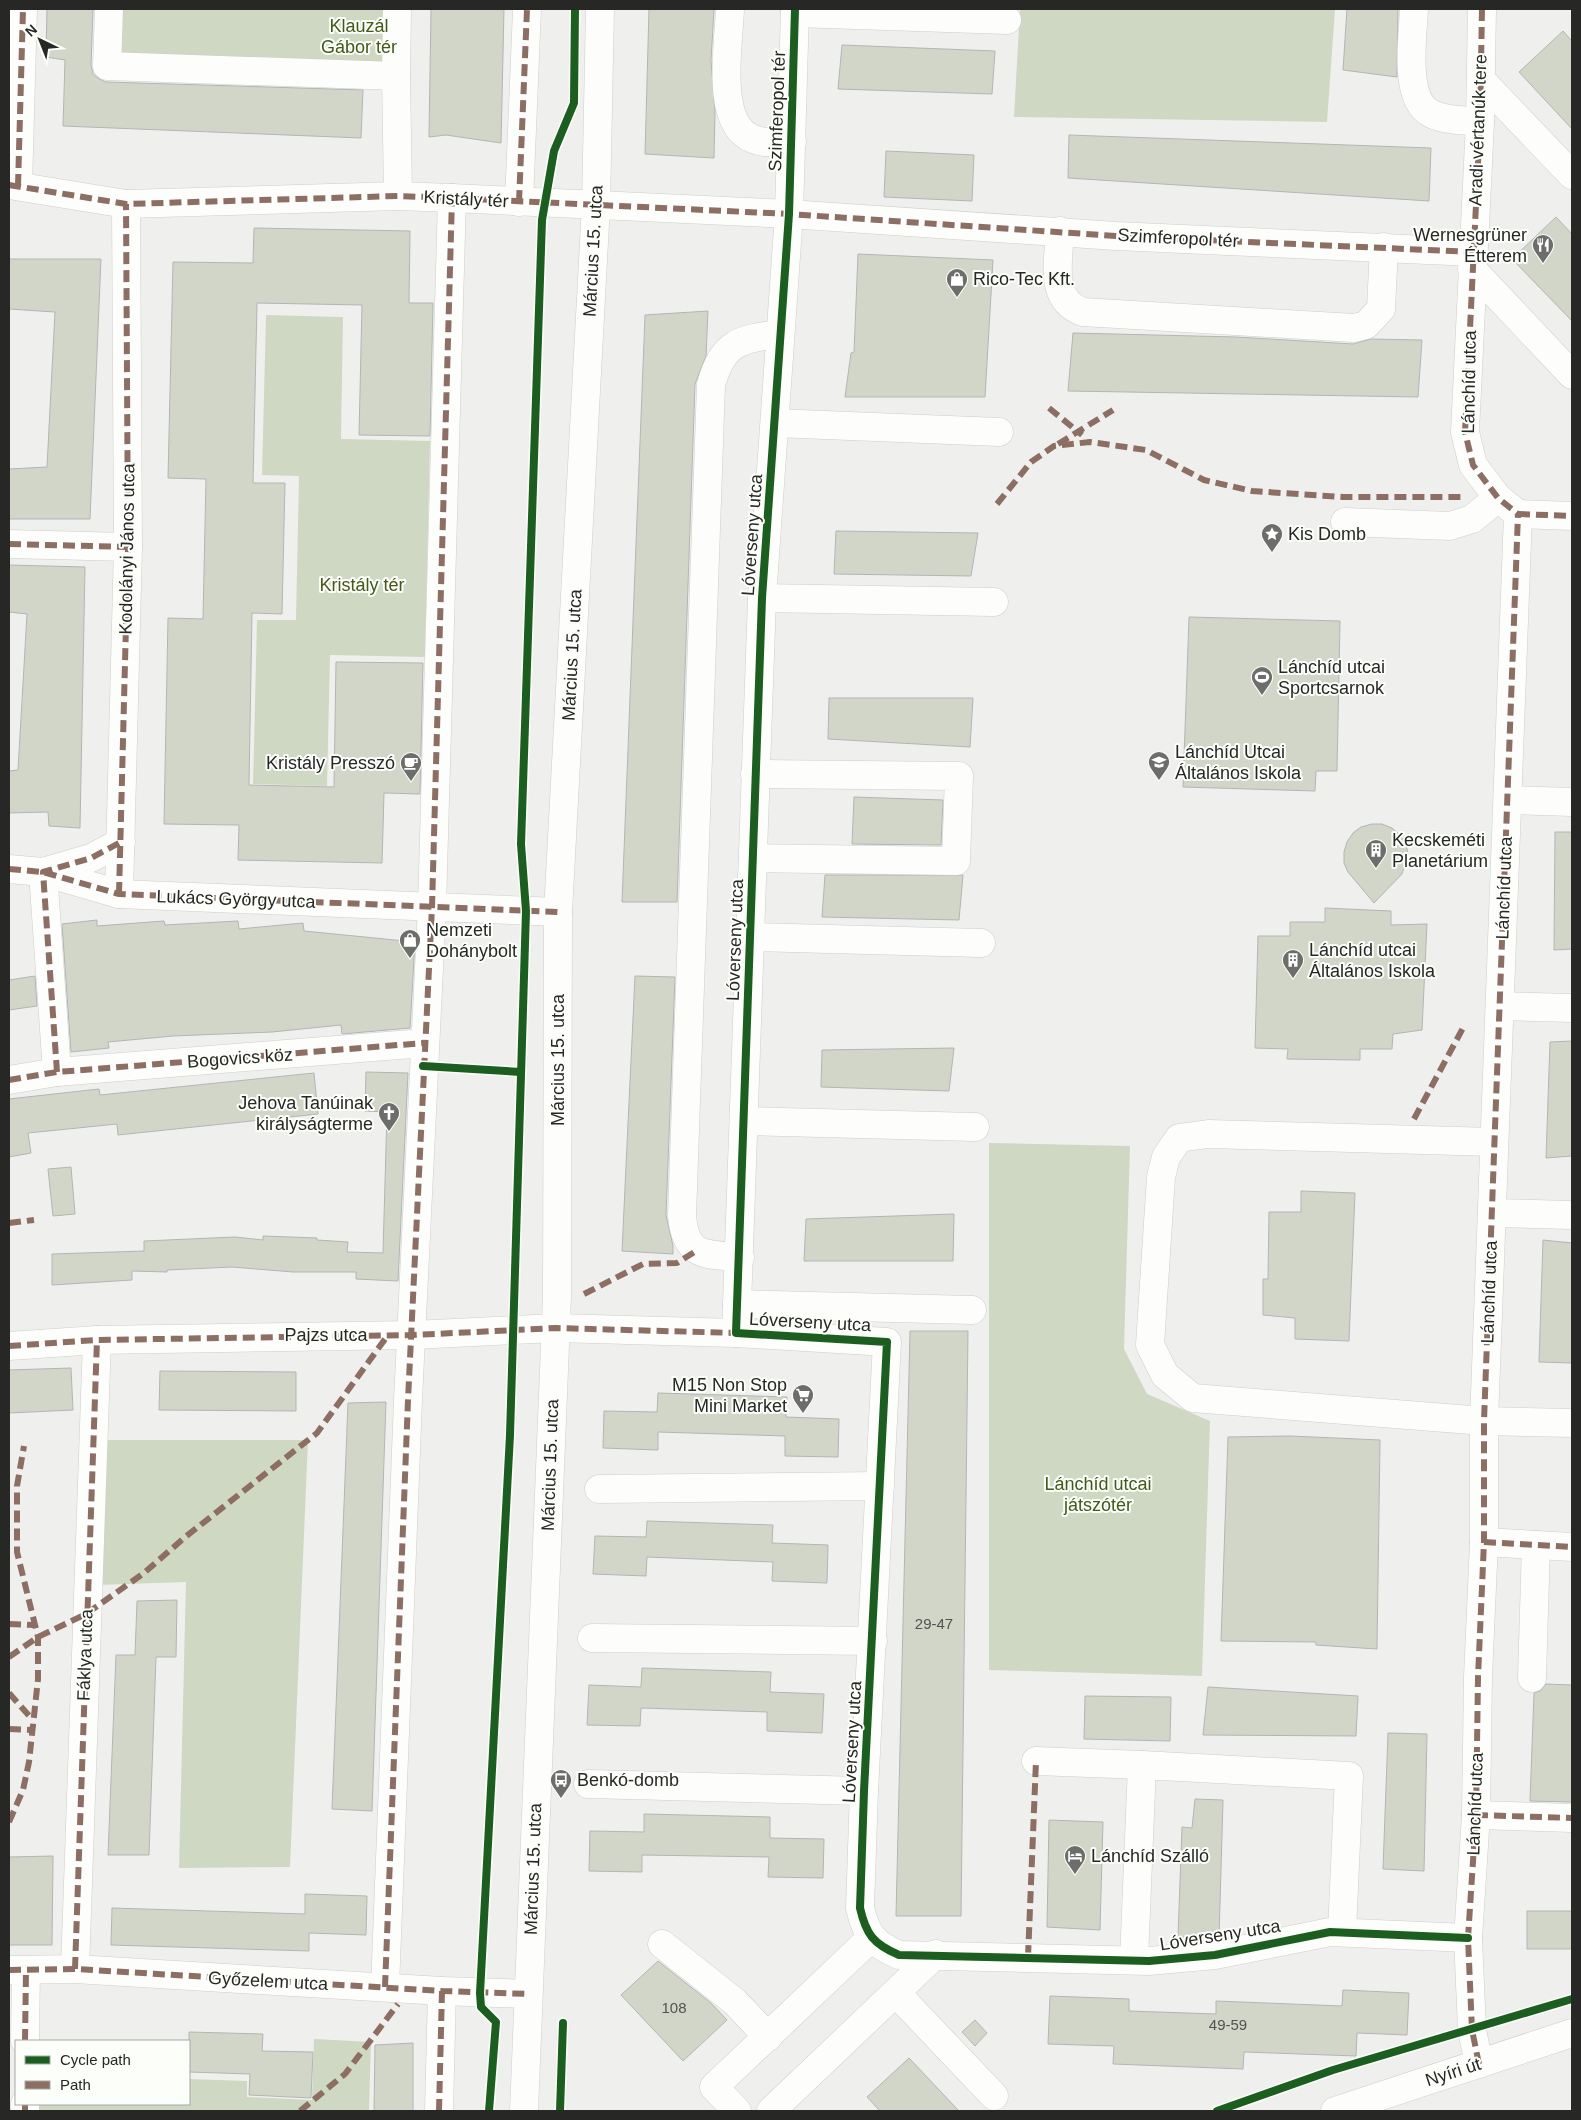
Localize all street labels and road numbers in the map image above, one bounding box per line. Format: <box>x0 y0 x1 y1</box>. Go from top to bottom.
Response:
street label: Szimferopol tér <box>765 50 789 172</box>
street label: Aradi vértanúk tere <box>1465 54 1491 206</box>
street label: Március 15. utca <box>580 184 606 317</box>
street label: Kristály tér <box>423 187 509 211</box>
street label: Szimferopol tér <box>1117 225 1239 251</box>
street label: Lánchíd utca <box>1458 329 1480 434</box>
street label: Kodolányi János utca <box>116 462 139 635</box>
street label: Lóverseny utca <box>738 472 766 597</box>
street label: Március 15. utca <box>559 588 585 721</box>
street label: Lánchíd utca <box>1492 835 1516 940</box>
street label: Lóverseny utca <box>723 878 747 1001</box>
street label: Lukács György utca <box>156 886 317 912</box>
street label: Március 15. utca <box>548 993 568 1126</box>
street label: Bogovics köz <box>186 1044 294 1072</box>
street label: Lánchíd utca <box>1477 1239 1501 1344</box>
street label: Lóverseny utca <box>749 1309 872 1335</box>
street label: Pajzs utca <box>284 1325 369 1345</box>
street label: Március 15. utca <box>538 1398 562 1531</box>
street label: Fáklya utca <box>73 1608 97 1701</box>
street label: Lóverseny utca <box>839 1680 865 1803</box>
street label: Lánchíd utca <box>1463 1751 1487 1856</box>
street label: Március 15. utca <box>521 1802 545 1935</box>
street label: Lóverseny utca <box>1158 1915 1283 1954</box>
street label: Győzelem utca <box>208 1968 329 1994</box>
street label: Nyíri út <box>1423 2054 1483 2090</box>

